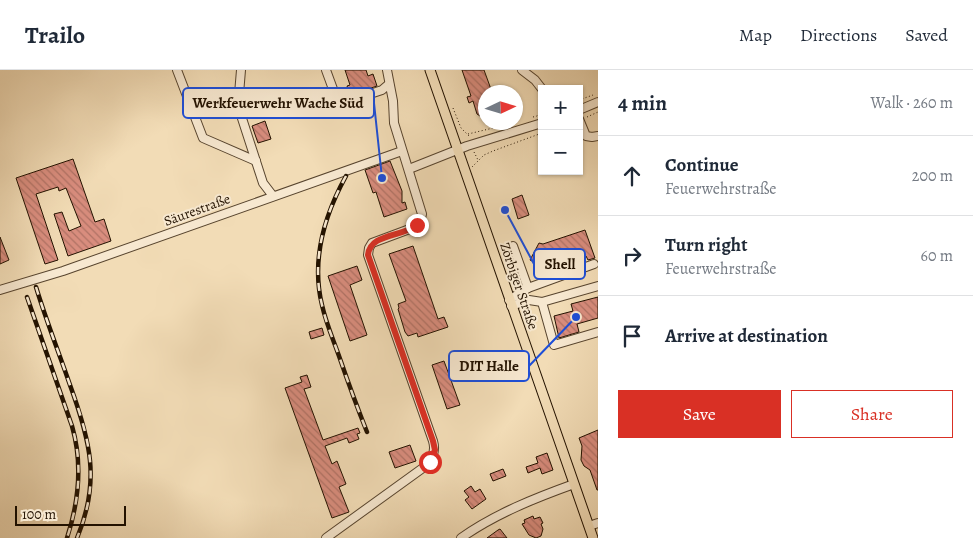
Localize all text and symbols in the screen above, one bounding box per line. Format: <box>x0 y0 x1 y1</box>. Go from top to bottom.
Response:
text: Trailo <box>25 19 85 51</box>
text: Map <box>739 23 772 47</box>
text: Directions <box>800 23 877 47</box>
text: Saved <box>905 23 948 47</box>
north arrow <box>478 85 523 130</box>
map controls <box>538 85 583 175</box>
button: + <box>538 85 583 130</box>
callout: Werkfeuerwehr Wache Süd <box>183 88 374 118</box>
text: 4 min <box>618 89 667 117</box>
text: Walk · 260 m <box>871 92 953 114</box>
text: Werkfeuerwehr Wache Süd <box>191 93 365 113</box>
button: − <box>538 130 583 175</box>
text: Continue <box>665 152 739 178</box>
icon: ahead <box>618 162 646 190</box>
text: 200 m <box>912 165 953 187</box>
text: Feuerwehrstraße <box>665 178 776 200</box>
street label: Säurestraße <box>161 189 233 231</box>
route end <box>406 214 429 237</box>
text: Turn right <box>665 232 747 258</box>
street label: Zörbiger Straße <box>495 240 543 332</box>
icon: right <box>618 242 646 270</box>
text: 60 m <box>921 245 953 267</box>
callout: Shell <box>534 249 585 279</box>
text: Shell <box>545 254 576 274</box>
text: Feuerwehrstraße <box>665 258 776 280</box>
icon: arrive <box>618 322 646 350</box>
text: Arrive at destination <box>665 323 828 349</box>
callout: DIT Halle <box>449 351 529 381</box>
text: DIT Halle <box>459 356 519 376</box>
button: Save <box>618 390 781 438</box>
button: Share <box>791 390 953 438</box>
route start <box>419 451 442 474</box>
scale bar <box>15 503 126 526</box>
text: 100 m <box>22 505 56 524</box>

